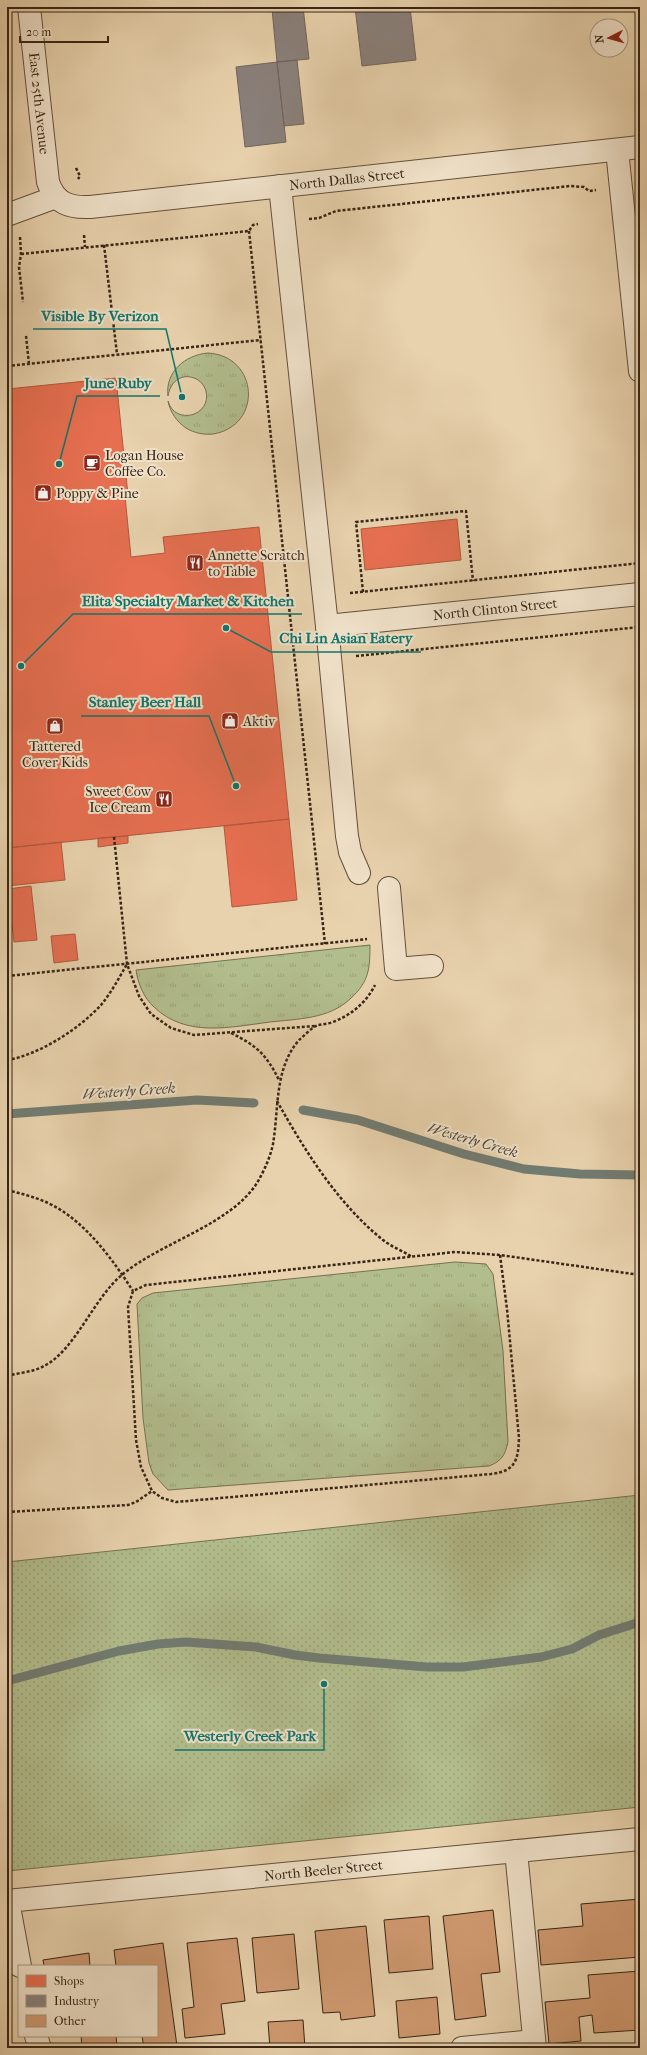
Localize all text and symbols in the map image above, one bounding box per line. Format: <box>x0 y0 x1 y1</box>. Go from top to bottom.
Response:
scale bar <box>20 18 108 44</box>
north arrow <box>589 18 629 58</box>
text: 20 m <box>26 25 51 39</box>
text: N <box>593 34 606 44</box>
street label: East 25th Avenue <box>25 52 53 155</box>
street label: North Dallas Street <box>288 165 405 194</box>
callout: Visible By Verizon <box>33 302 166 329</box>
text: Visible By Verizon <box>40 307 159 325</box>
callout: June Ruby <box>77 369 160 396</box>
text: June Ruby <box>82 374 153 392</box>
place label: Logan House Coffee Co. <box>105 447 184 480</box>
cafe icon: Logan House Coffee Co. <box>82 453 102 473</box>
shop icon: Poppy & Pine <box>33 483 53 503</box>
place label: Poppy & Pine <box>56 485 139 502</box>
place label: Annette Scratch to Table <box>207 547 305 580</box>
restaurant icon: Annette Scratch to Table <box>185 553 205 573</box>
callout: Elita Specialty Market & Kitchen <box>73 587 302 614</box>
text: Elita Specialty Market & Kitchen <box>82 592 295 610</box>
street label: North Clinton Street <box>432 594 558 624</box>
callout: Chi Lin Asian Eatery <box>271 625 421 652</box>
text: Chi Lin Asian Eatery <box>279 629 414 647</box>
callout: Stanley Beer Hall <box>81 689 209 716</box>
text: Stanley Beer Hall <box>89 693 202 711</box>
shop icon: Aktiv <box>220 711 240 731</box>
place label: Aktiv <box>242 713 276 730</box>
shop icon: Tattered Cover Kids <box>45 716 65 736</box>
place label: Tattered Cover Kids <box>22 738 88 771</box>
place label: Sweet Cow Ice Cream <box>85 783 152 816</box>
restaurant icon: Sweet Cow Ice Cream <box>154 789 174 809</box>
water label: Westerly Creek <box>82 1079 176 1103</box>
water label: Westerly Creek <box>426 1118 520 1162</box>
callout: Westerly Creek Park <box>175 1723 324 1750</box>
text: Westerly Creek Park <box>183 1727 318 1745</box>
street label: North Beeler Street <box>264 1856 384 1885</box>
legend <box>18 1965 158 2037</box>
text: Shops <box>54 1974 84 1988</box>
text: Industry <box>54 1994 100 2008</box>
text: Other <box>54 2014 86 2028</box>

